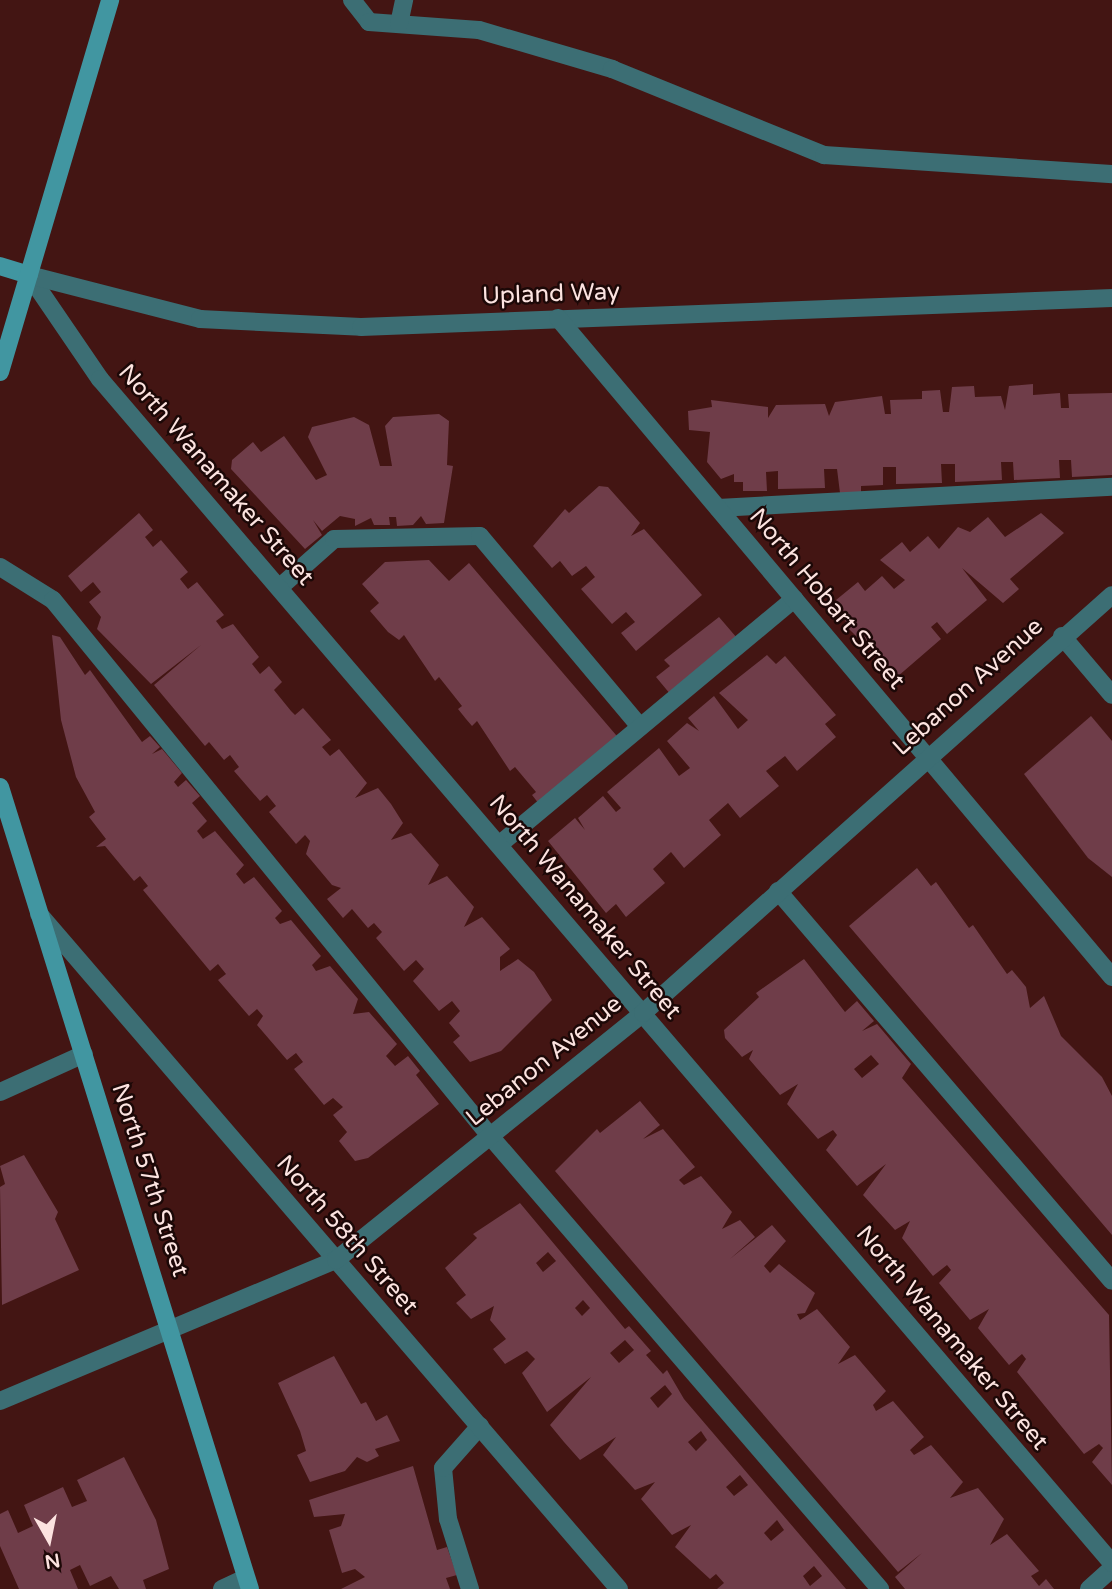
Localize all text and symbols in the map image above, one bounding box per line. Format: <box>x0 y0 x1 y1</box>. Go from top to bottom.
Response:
street label: Upland Way <box>482 277 620 311</box>
street label: North Wanamaker Street <box>112 359 320 591</box>
street label: North Hobart Street <box>743 503 911 695</box>
street label: Lebanon Avenue <box>887 612 1049 762</box>
street label: North Wanamaker Street <box>483 789 687 1025</box>
street label: Lebanon Avenue <box>460 989 628 1133</box>
street label: North 57th Street <box>105 1080 195 1280</box>
street label: North 58th Street <box>270 1150 424 1320</box>
street label: North Wanamaker Street <box>850 1220 1054 1456</box>
north arrow <box>14 1505 84 1575</box>
text: N <box>43 1549 62 1573</box>

